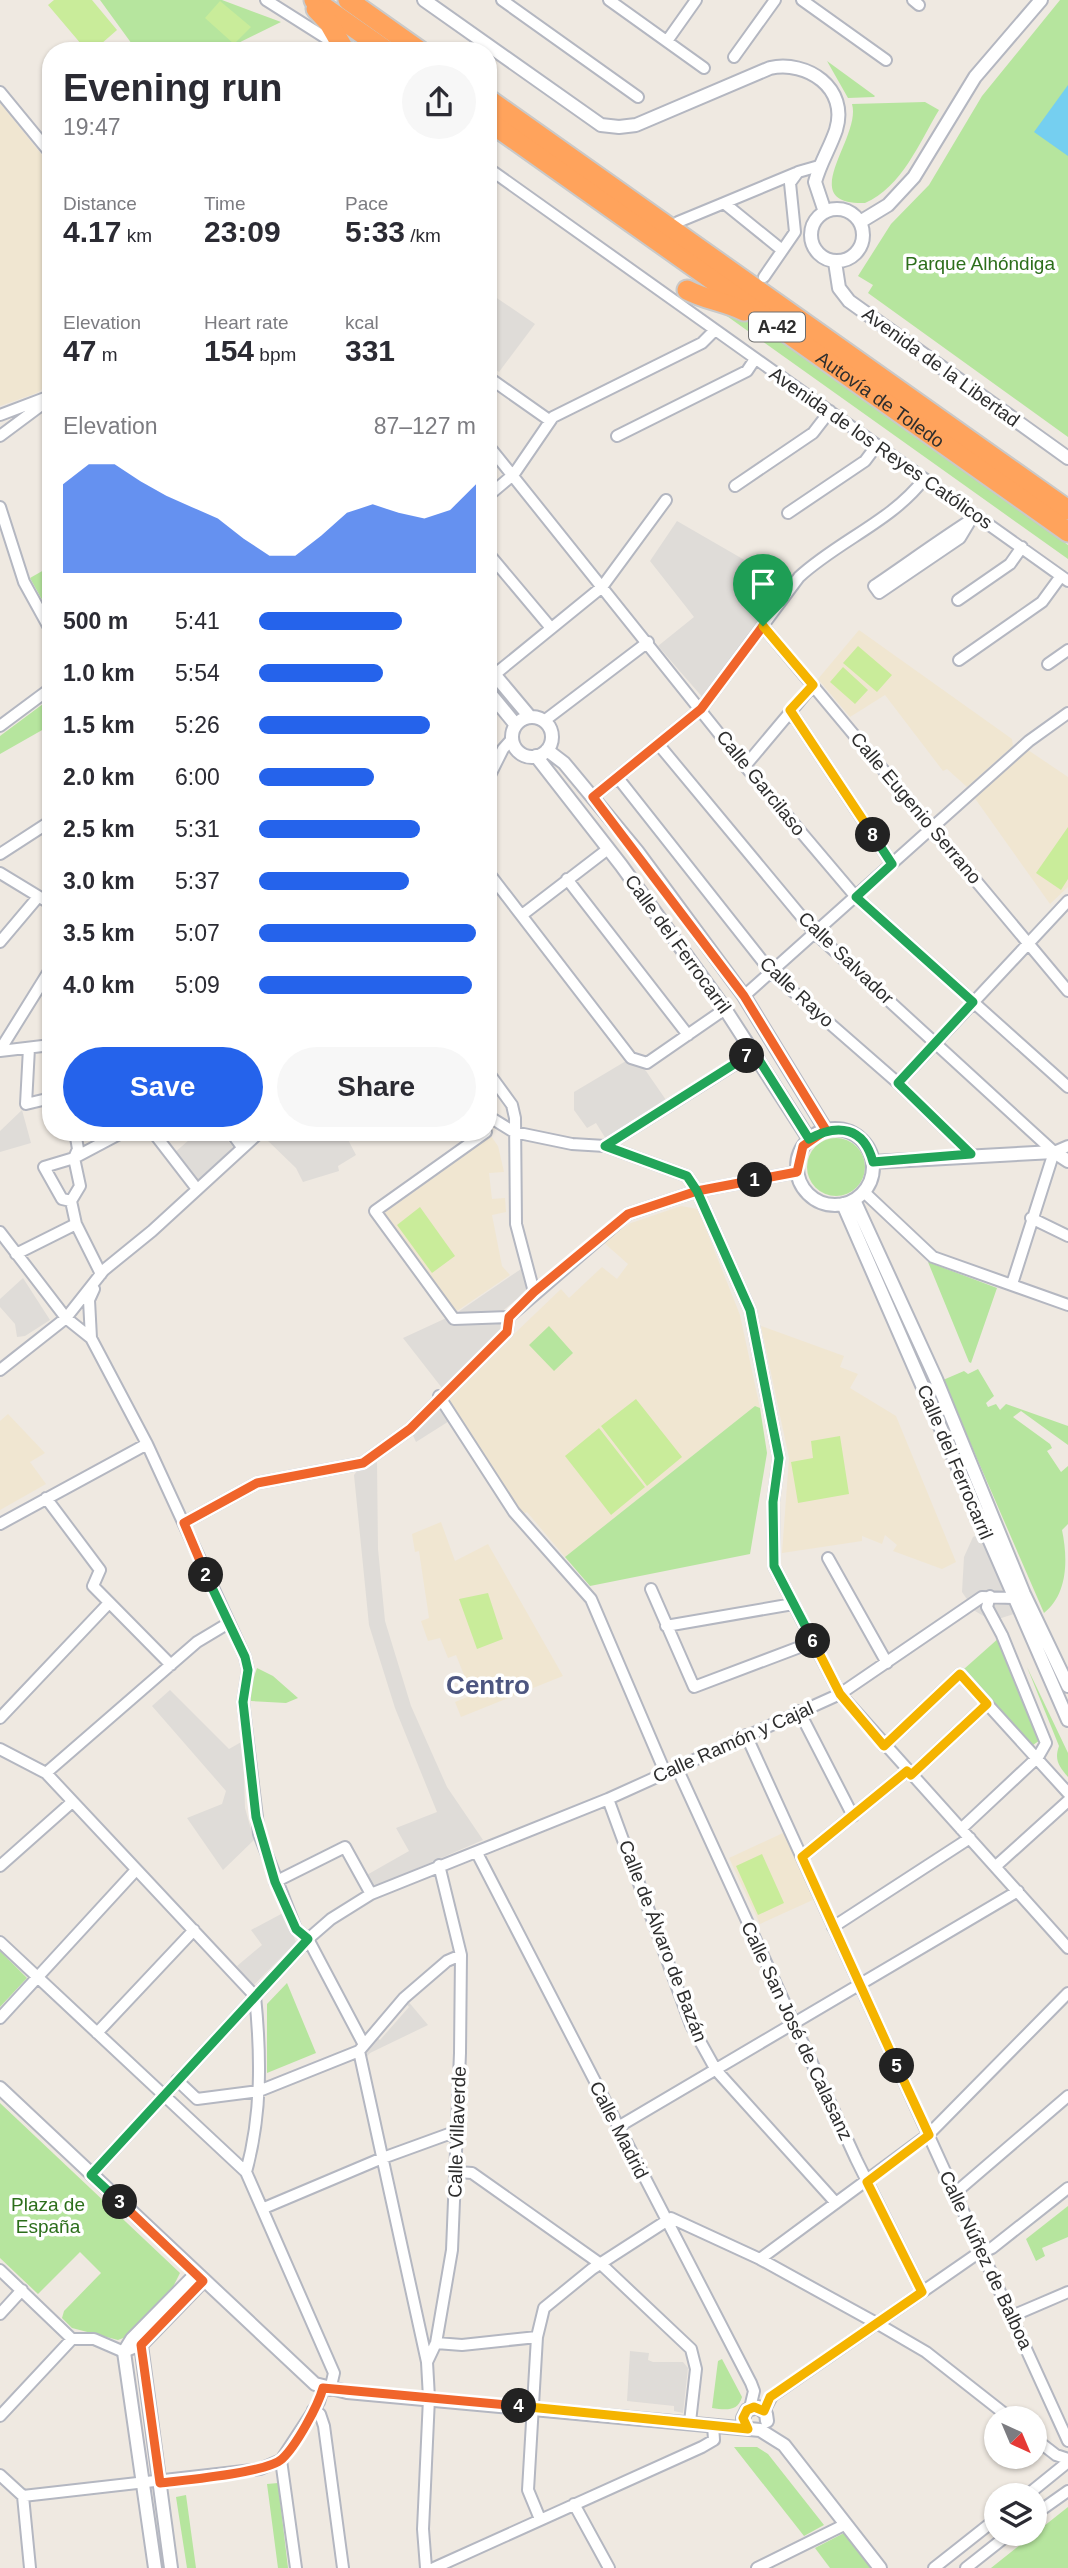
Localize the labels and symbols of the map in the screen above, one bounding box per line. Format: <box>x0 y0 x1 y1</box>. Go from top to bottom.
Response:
park label: Parque Alhóndiga <box>905 253 1055 274</box>
street label: Avenida de la Libertad <box>858 303 1024 431</box>
road number: A-42 <box>749 312 805 342</box>
street label: Autovía de Toledo <box>812 347 948 452</box>
street label: Avenida de los Reyes Católicos <box>766 363 996 533</box>
pin <box>733 554 793 626</box>
street label: Calle Garcilaso <box>712 726 810 840</box>
street label: Calle Eugenio Serrano <box>847 728 985 888</box>
pin: 8 <box>856 818 890 852</box>
street label: Calle del Ferrocarril <box>621 871 735 1017</box>
street label: Calle Salvador <box>794 908 898 1009</box>
street label: Calle Rayo <box>756 953 838 1031</box>
pin: 7 <box>730 1038 764 1074</box>
pin: 1 <box>738 1162 772 1198</box>
street label: Calle del Ferrocarril <box>913 1382 997 1542</box>
pin: 2 <box>188 1558 224 1592</box>
pin: 6 <box>796 1624 830 1658</box>
district label: Centro <box>446 1670 530 1700</box>
street label: Calle Ramón y Cajal <box>650 1697 816 1787</box>
street label: Calle de Álvaro de Bazán <box>615 1837 711 2045</box>
street label: Calle San José de Calasanz <box>737 1918 857 2144</box>
pin: 5 <box>880 2048 914 2084</box>
street label: Calle Villaverde <box>444 2066 470 2198</box>
street label: Calle Madrid <box>585 2078 653 2182</box>
street label: Calle Núñez de Balboa <box>935 2167 1037 2353</box>
pin: 3 <box>102 2184 138 2220</box>
park label: Plaza de España <box>11 2194 85 2237</box>
pin: 4 <box>502 2388 536 2424</box>
north arrow <box>984 2406 1046 2469</box>

